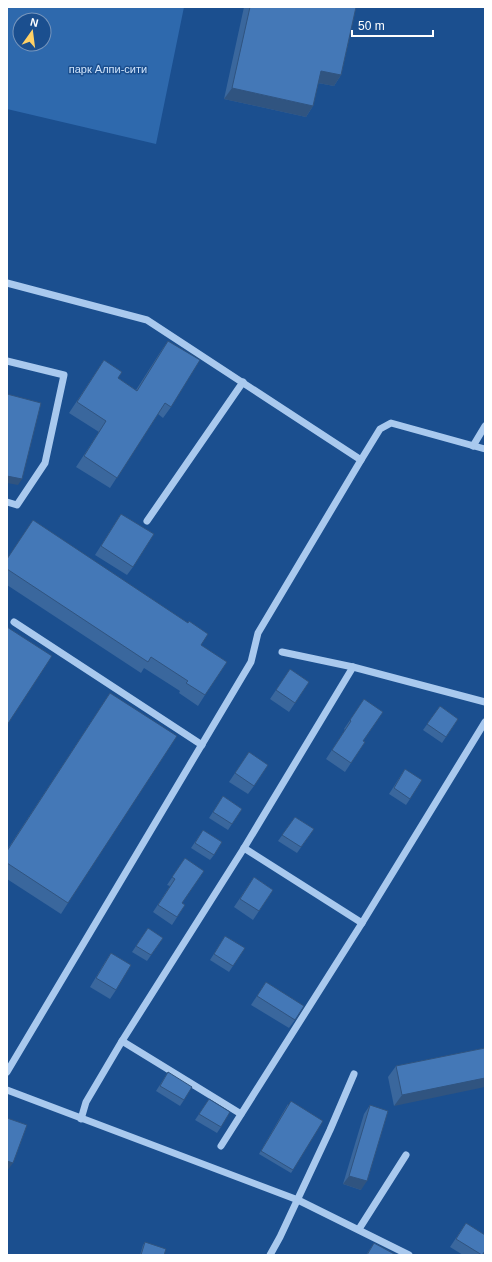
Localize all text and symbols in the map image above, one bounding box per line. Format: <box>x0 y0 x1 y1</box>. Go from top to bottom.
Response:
north arrow <box>12 12 52 52</box>
scale bar <box>352 12 433 38</box>
text: N <box>29 16 40 29</box>
text: 50 m <box>358 19 385 33</box>
park label: парк Алпи-сити <box>69 63 147 75</box>

